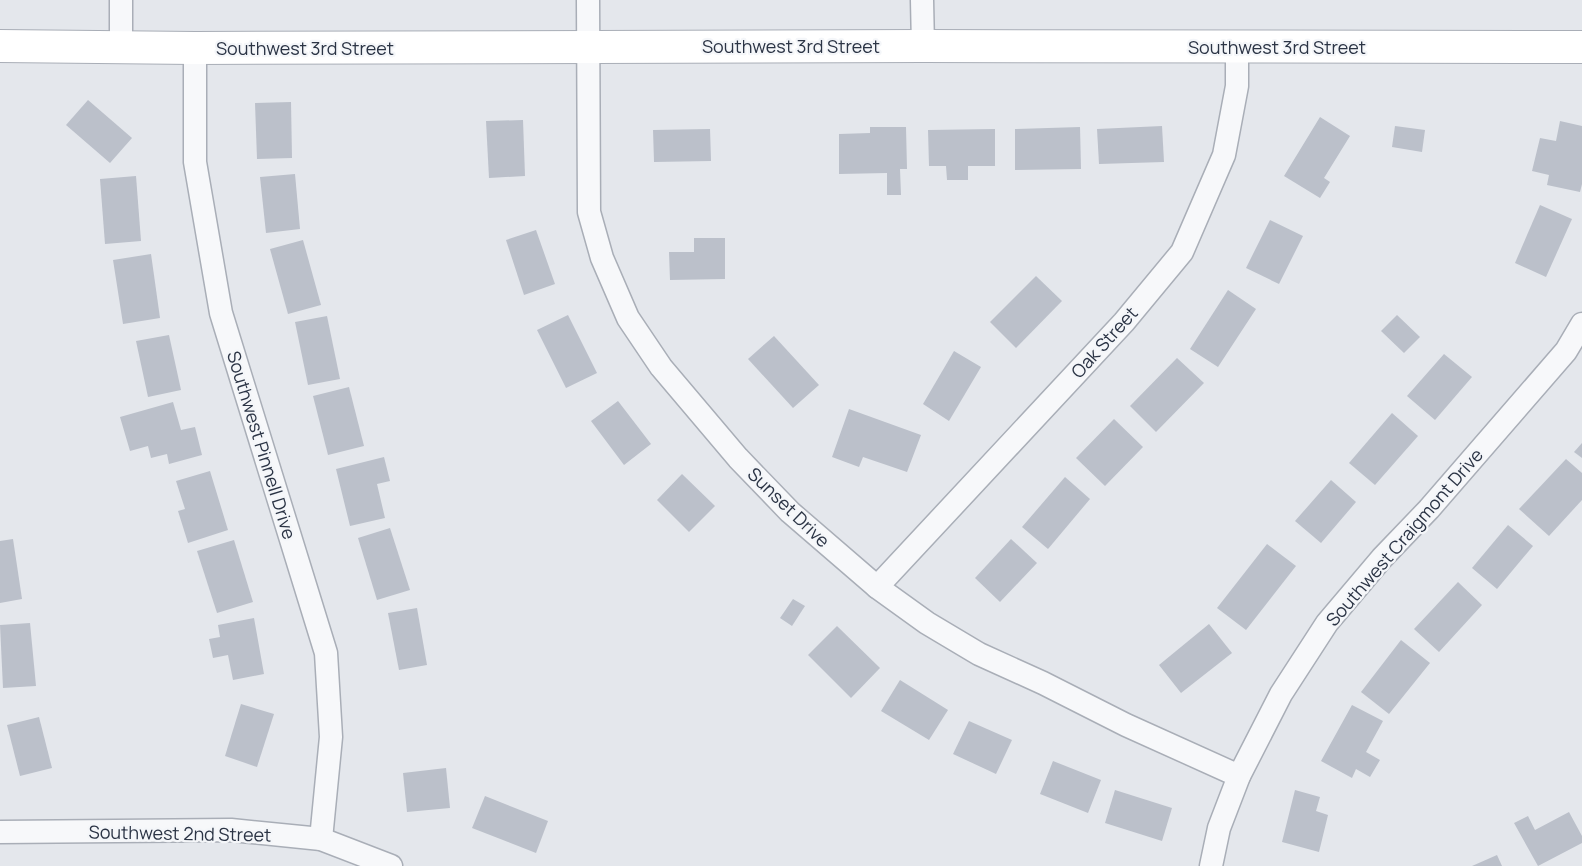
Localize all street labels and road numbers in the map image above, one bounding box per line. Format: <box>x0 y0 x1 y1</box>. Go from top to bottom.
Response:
street label: Southwest 3rd Street <box>702 34 880 58</box>
street label: Southwest 3rd Street <box>1188 35 1366 59</box>
street label: Southwest 3rd Street <box>216 36 394 60</box>
street label: Oak Street <box>1065 301 1143 383</box>
street label: Southwest Pinnell Drive <box>222 348 302 542</box>
street label: Southwest Craigmont Drive <box>1320 443 1488 631</box>
street label: Sunset Drive <box>743 462 835 552</box>
street label: Southwest 2nd Street <box>88 819 272 847</box>

